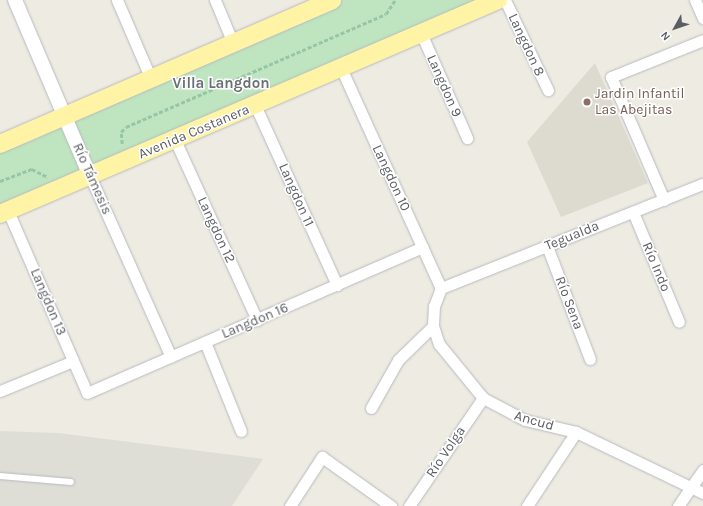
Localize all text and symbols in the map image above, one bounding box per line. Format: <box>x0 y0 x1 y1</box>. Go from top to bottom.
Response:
north arrow <box>655 8 695 48</box>
street label: Langdon 8 <box>504 11 548 79</box>
text: N <box>658 29 673 43</box>
street label: Langdon 9 <box>423 52 465 120</box>
district label: Villa Langdon <box>173 75 269 93</box>
place label: Jardin Infantil Las Abejitas <box>595 86 684 118</box>
marker: Jardin Infantil Las Abejitas <box>582 97 592 107</box>
street label: Avenida Costanera <box>136 101 252 163</box>
street label: Río Támesis <box>69 141 115 217</box>
street label: Langdon 10 <box>368 142 414 214</box>
street label: Langdon 11 <box>275 161 317 229</box>
street label: Langdon 12 <box>193 194 239 266</box>
street label: Tegualda <box>542 218 602 254</box>
street label: Río Indo <box>638 240 674 294</box>
street label: Langdon 13 <box>26 266 70 338</box>
street label: Río Sena <box>551 274 587 332</box>
street label: Langdon 16 <box>219 299 291 343</box>
street label: Ancud <box>512 407 556 435</box>
street label: Río Volga <box>423 423 469 481</box>

